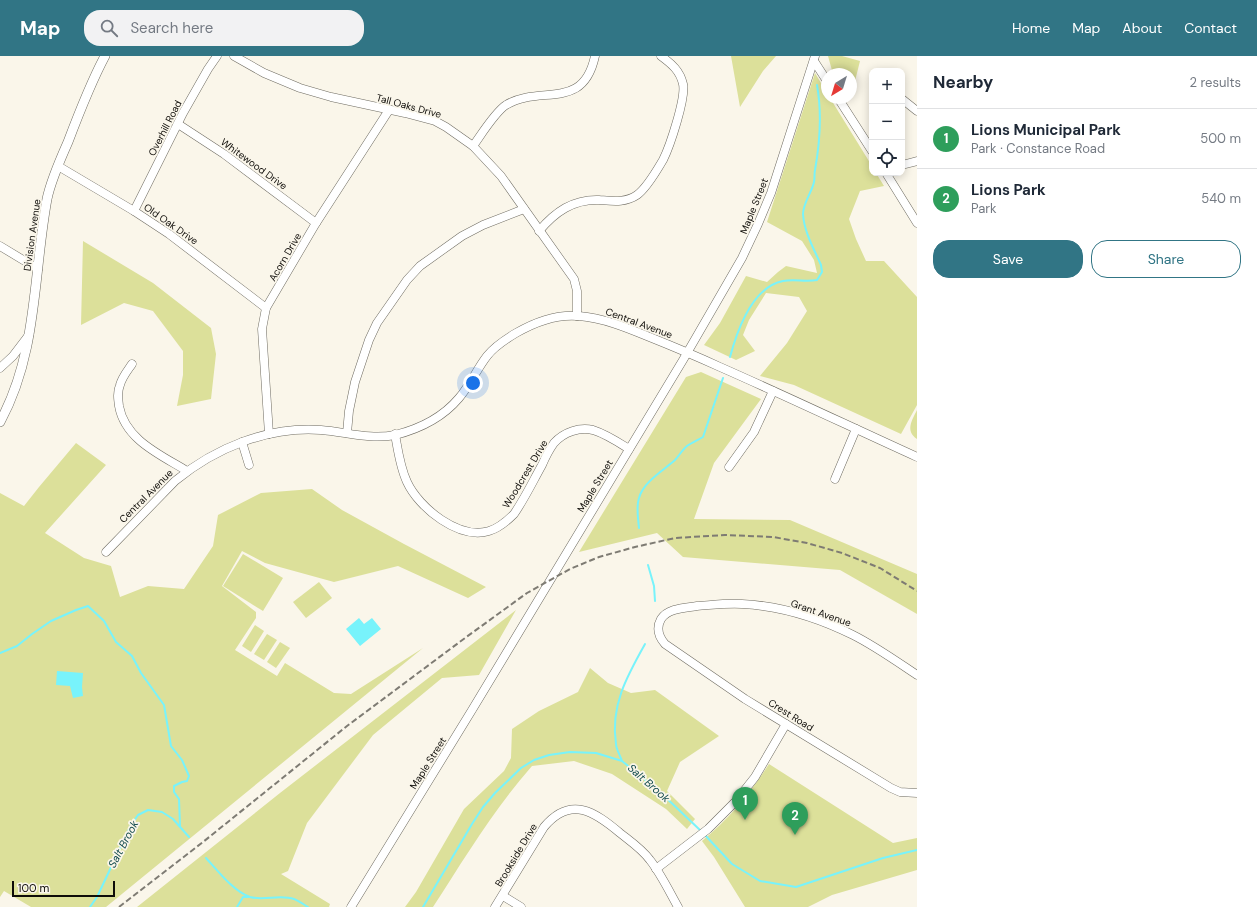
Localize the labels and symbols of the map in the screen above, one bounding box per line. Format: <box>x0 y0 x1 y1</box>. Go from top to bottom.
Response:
north arrow <box>821 68 857 104</box>
street label: Tall Oaks Drive <box>375 91 443 121</box>
street label: Overhill Road <box>145 98 185 158</box>
street label: Whitewood Drive <box>218 136 290 193</box>
street label: Maple Street <box>737 176 771 236</box>
street label: Division Avenue <box>21 198 44 272</box>
street label: Old Oak Drive <box>141 200 201 248</box>
street label: Acorn Drive <box>266 230 304 284</box>
street label: Central Avenue <box>604 305 675 341</box>
your location <box>463 373 483 393</box>
street label: Woodcrest Drive <box>500 437 551 510</box>
street label: Maple Street <box>574 457 616 515</box>
street label: Central Avenue <box>116 466 176 526</box>
street label: Grant Avenue <box>789 597 853 630</box>
street label: Crest Road <box>766 696 816 734</box>
street label: Maple Street <box>407 734 449 791</box>
water label: Salt Brook <box>625 761 673 805</box>
pin: 1 <box>732 787 758 820</box>
pin: 2 <box>782 802 808 835</box>
water label: Salt Brook <box>105 818 141 870</box>
street label: Brookside Drive <box>492 821 540 889</box>
scale bar <box>12 879 115 898</box>

